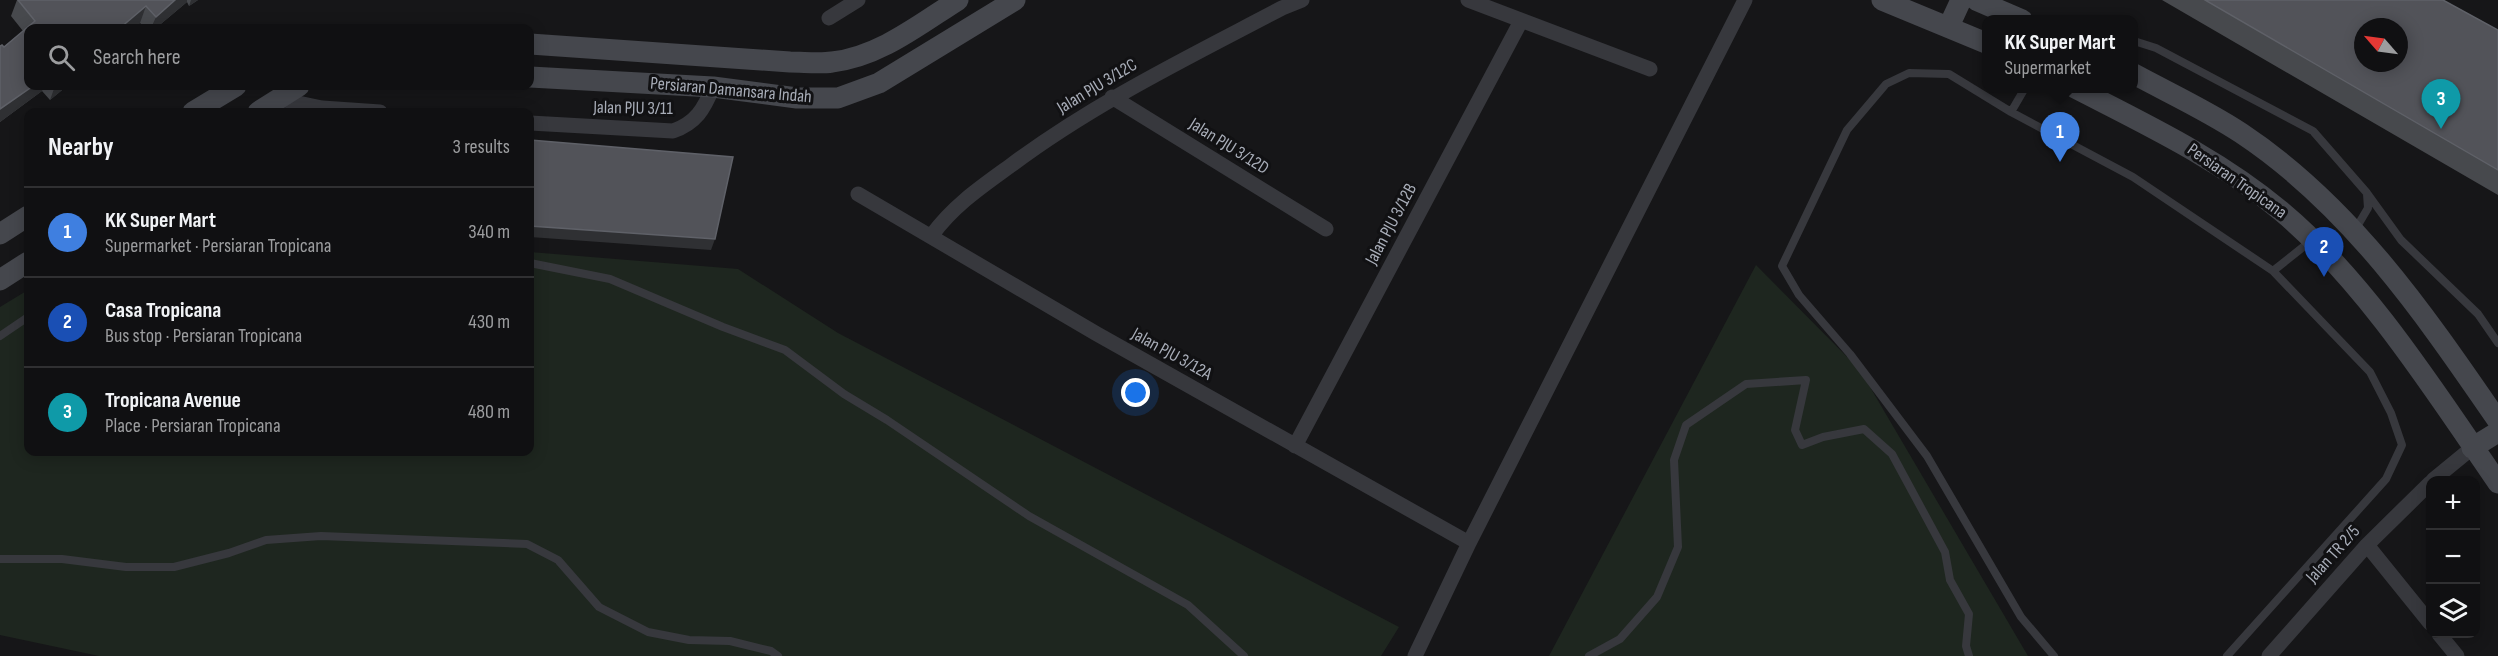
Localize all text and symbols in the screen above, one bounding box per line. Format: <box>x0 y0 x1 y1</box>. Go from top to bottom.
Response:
popup <box>1982 15 2138 93</box>
north arrow <box>2354 18 2408 72</box>
search box <box>24 24 534 90</box>
text: KK Super Mart <box>2004 29 2116 56</box>
icon: search <box>45 41 78 74</box>
text: Search here <box>93 44 180 71</box>
street label: Jalan PJU 3/12C <box>1052 54 1141 119</box>
text: Supermarket <box>2004 56 2091 80</box>
street label: Persiaran Damansara Indah <box>649 72 813 108</box>
pin: 3 <box>2422 80 2460 129</box>
street label: Jalan PJU 3/11 <box>592 97 674 119</box>
pin: 1 <box>2040 112 2080 162</box>
street label: Jalan PJU 3/12D <box>1185 113 1273 179</box>
text: Nearby <box>48 132 114 163</box>
text: 3 results <box>453 135 510 159</box>
street label: Persiaran Tropicana <box>2183 139 2291 223</box>
street label: Jalan PJU 3/12B <box>1360 180 1421 269</box>
text: KK Super Mart <box>105 207 216 234</box>
text: 1 <box>64 220 71 244</box>
text: 340 m <box>468 220 510 244</box>
pin: 2 <box>2304 228 2344 277</box>
text: Supermarket · Persiaran Tropicana <box>105 234 331 258</box>
text: Casa Tropicana <box>105 297 221 324</box>
text: 2 <box>63 310 72 334</box>
text: 430 m <box>468 310 510 334</box>
street label: Jalan PJU 3/12A <box>1127 323 1216 385</box>
text: Bus stop · Persiaran Tropicana <box>105 324 302 348</box>
your location <box>1121 378 1150 407</box>
text: Tropicana Avenue <box>105 387 241 414</box>
text: 3 <box>63 400 72 424</box>
text: 480 m <box>468 400 510 424</box>
text: Place · Persiaran Tropicana <box>105 414 281 438</box>
map controls <box>2426 476 2480 638</box>
button: + <box>2426 476 2480 530</box>
street label: Jalan TR 2/5 <box>2301 521 2364 588</box>
button: − <box>2426 530 2480 584</box>
button: layers <box>2426 584 2480 638</box>

